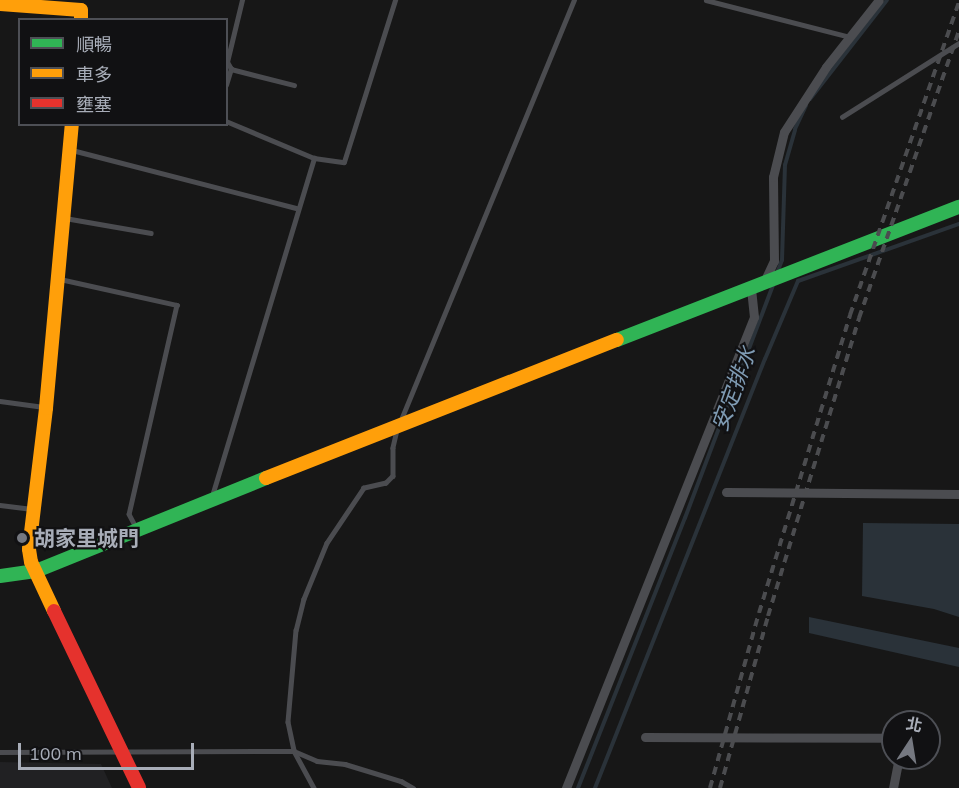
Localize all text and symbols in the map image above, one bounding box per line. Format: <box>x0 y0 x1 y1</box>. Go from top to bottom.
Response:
legend <box>18 18 228 126</box>
text: 順暢 <box>76 33 112 56</box>
text: 車多 <box>76 63 112 86</box>
text: 壅塞 <box>76 93 112 116</box>
water label: 安定排水 <box>707 343 761 435</box>
place label: 胡家里城門 <box>34 525 139 551</box>
marker: 胡家里城門 <box>15 531 29 545</box>
north arrow <box>881 710 941 770</box>
text: 北 <box>904 713 924 736</box>
scale bar <box>21 731 196 769</box>
text: 100 m <box>29 742 82 765</box>

